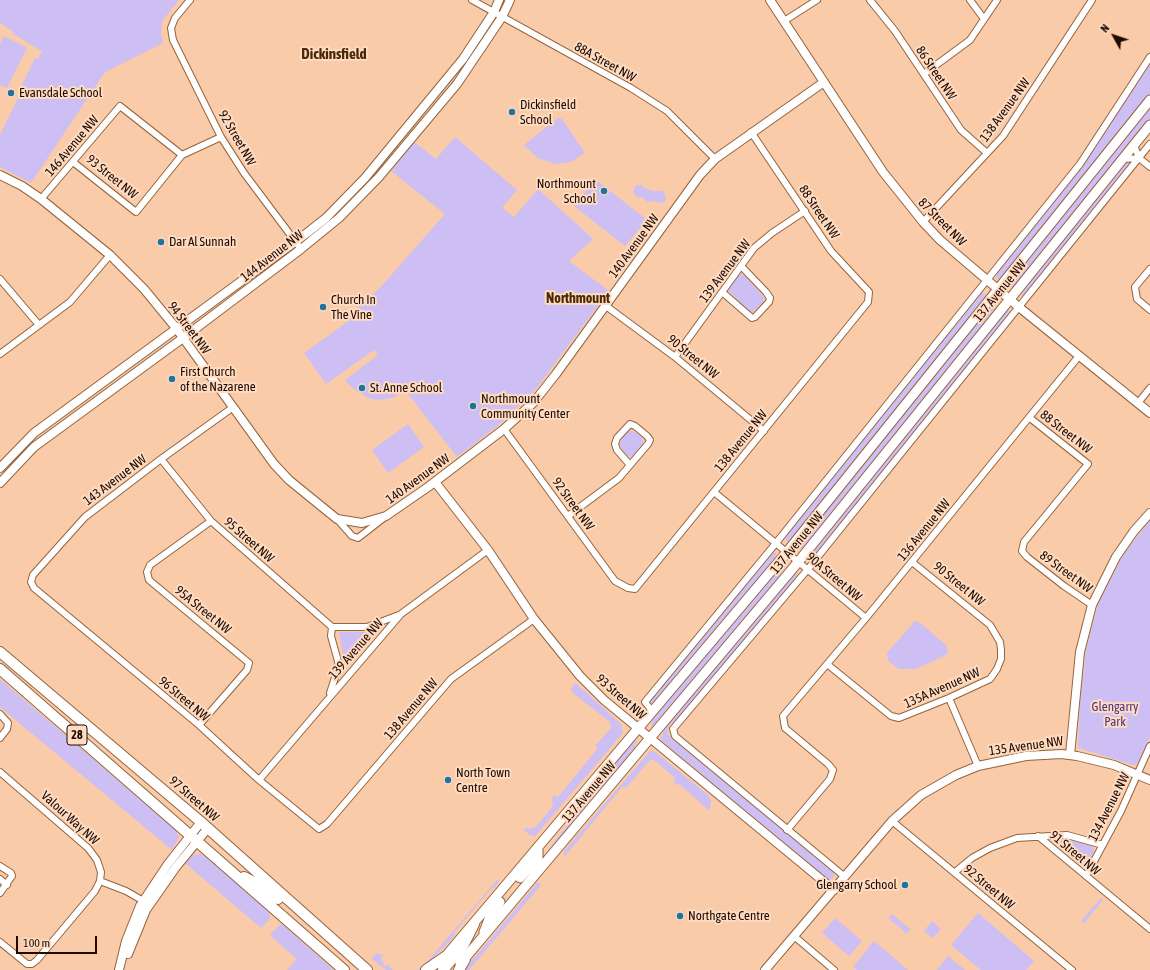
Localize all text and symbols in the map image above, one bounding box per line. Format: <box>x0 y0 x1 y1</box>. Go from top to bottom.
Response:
north arrow <box>1094 16 1134 56</box>
text: N <box>1098 22 1111 35</box>
street label: 88A Street NW <box>572 39 638 85</box>
street label: 86 Street NW <box>912 43 960 103</box>
district label: Dickinsfield <box>301 45 367 63</box>
street label: 138 Avenue NW <box>977 75 1033 145</box>
place label: Evansdale School <box>19 85 102 101</box>
marker: Evansdale School <box>6 88 16 98</box>
place label: Dickinsfield School <box>520 97 576 128</box>
marker: Dickinsfield School <box>507 107 517 117</box>
street label: 92 Street NW <box>215 108 259 168</box>
street label: 146 Avenue NW <box>42 112 102 180</box>
street label: 93 Street NW <box>83 152 141 202</box>
place label: Northmount School <box>537 176 596 207</box>
street label: 88 Street NW <box>795 182 843 242</box>
marker: Northmount School <box>599 186 609 196</box>
street label: 87 Street NW <box>915 195 969 249</box>
street label: 140 Avenue NW <box>606 211 662 281</box>
street label: 144 Avenue NW <box>238 227 306 285</box>
place label: Dar Al Sunnah <box>169 234 236 250</box>
street label: 139 Avenue NW <box>696 236 754 306</box>
marker: Dar Al Sunnah <box>156 237 166 247</box>
street label: 137 Avenue NW <box>970 257 1030 325</box>
district label: Northmount <box>546 291 610 307</box>
place label: Church In The Vine <box>331 292 376 323</box>
street label: 94 Street NW <box>164 299 214 357</box>
marker: Church In The Vine <box>318 302 328 312</box>
street label: 90 Street NW <box>664 332 722 382</box>
place label: First Church of the Nazarene <box>180 364 256 395</box>
marker: First Church of the Nazarene <box>167 374 177 384</box>
place label: St. Anne School <box>370 380 442 396</box>
marker: St. Anne School <box>357 383 367 393</box>
place label: Northmount Community Center <box>481 391 570 422</box>
marker: Northmount Community Center <box>468 401 478 411</box>
street label: 138 Avenue NW <box>711 407 771 475</box>
street label: 88 Street NW <box>1037 407 1095 457</box>
street label: 143 Avenue NW <box>80 451 150 509</box>
street label: 140 Avenue NW <box>383 451 453 507</box>
street label: 92 Street NW <box>549 475 597 533</box>
street label: 136 Avenue NW <box>894 496 954 564</box>
street label: 137 Avenue NW <box>767 509 827 577</box>
street label: 95 Street NW <box>221 514 277 566</box>
street label: 89 Street NW <box>1037 548 1095 596</box>
street label: 90A Street NW <box>803 549 865 605</box>
street label: 90 Street NW <box>930 559 988 609</box>
street label: 95A Street NW <box>172 583 234 637</box>
street label: 139 Avenue NW <box>326 616 386 682</box>
street label: 135A Avenue NW <box>902 664 982 712</box>
street label: 93 Street NW <box>593 671 649 723</box>
street label: 96 Street NW <box>155 673 213 725</box>
street label: 138 Avenue NW <box>381 675 441 743</box>
park label: Glengarry Park <box>1092 699 1138 730</box>
road number: 28 <box>67 725 87 745</box>
street label: 135 Avenue NW <box>988 733 1064 759</box>
street label: 137 Avenue NW <box>559 758 619 826</box>
place label: North Town Centre <box>456 765 510 796</box>
street label: 134 Avenue NW <box>1085 770 1133 844</box>
street label: 97 Street NW <box>166 773 222 825</box>
marker: North Town Centre <box>443 775 453 785</box>
street label: Valour Way NW <box>38 788 102 848</box>
street label: 91 Street NW <box>1046 827 1104 879</box>
street label: 92 Street NW <box>960 861 1018 913</box>
place label: Glengarry School <box>816 877 897 893</box>
marker: Glengarry School <box>900 880 910 890</box>
place label: Northgate Centre <box>688 908 770 924</box>
marker: Northgate Centre <box>675 911 685 921</box>
scale bar <box>18 928 99 954</box>
text: 100 m <box>23 936 50 950</box>

